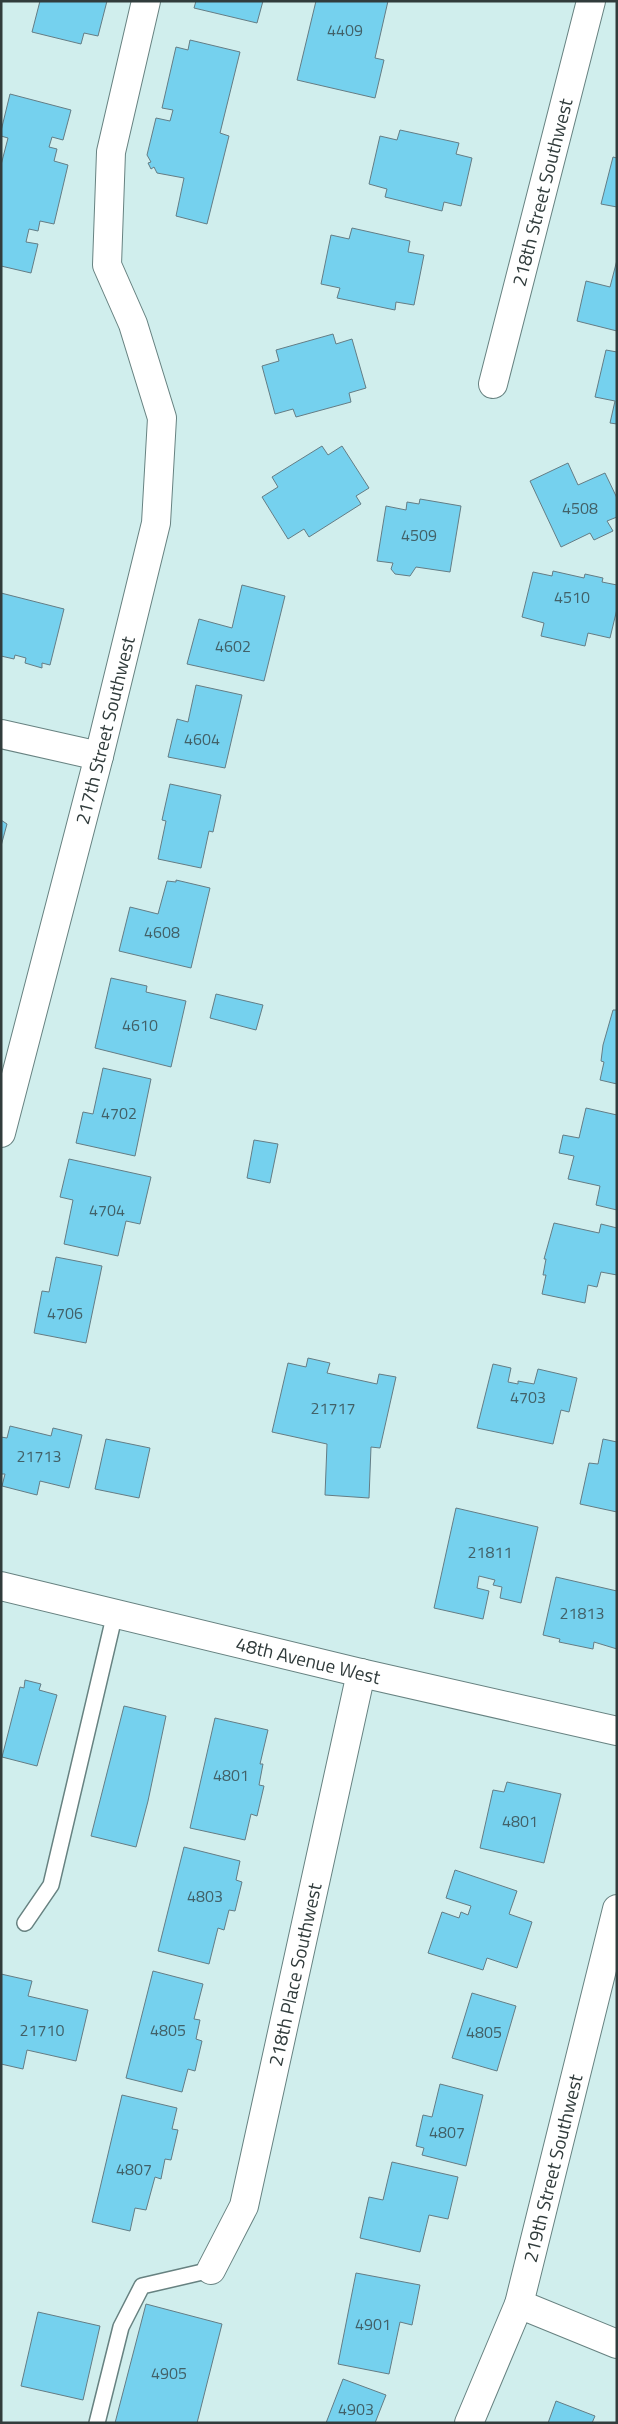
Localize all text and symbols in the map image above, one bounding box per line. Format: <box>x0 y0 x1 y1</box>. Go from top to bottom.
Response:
house number: 4409 <box>327 18 363 42</box>
street label: 218th Street Southwest <box>504 95 580 289</box>
house number: 4508 <box>562 496 598 520</box>
house number: 4509 <box>401 523 437 547</box>
house number: 4510 <box>554 585 590 609</box>
street label: 217th Street Southwest <box>67 633 142 827</box>
house number: 4602 <box>215 634 251 658</box>
house number: 4604 <box>184 727 220 751</box>
house number: 4608 <box>144 920 180 944</box>
house number: 4610 <box>122 1013 158 1037</box>
house number: 4702 <box>101 1101 137 1125</box>
house number: 4704 <box>89 1198 125 1222</box>
house number: 4706 <box>47 1301 83 1325</box>
house number: 4703 <box>510 1385 546 1409</box>
house number: 21717 <box>311 1396 355 1420</box>
house number: 21713 <box>17 1444 61 1468</box>
house number: 21811 <box>468 1540 512 1564</box>
house number: 21813 <box>560 1601 604 1625</box>
street label: 48th Avenue West <box>233 1628 384 1691</box>
house number: 4801 <box>213 1763 249 1787</box>
house number: 4801 <box>502 1809 538 1833</box>
street label: 218th Place Southwest <box>260 1880 329 2069</box>
house number: 4803 <box>187 1884 223 1908</box>
house number: 21710 <box>20 2018 64 2042</box>
house number: 4805 <box>150 2018 186 2042</box>
house number: 4805 <box>466 2020 502 2044</box>
street label: 219th Street Southwest <box>515 2071 590 2265</box>
house number: 4807 <box>429 2120 465 2144</box>
house number: 4807 <box>116 2157 152 2181</box>
house number: 4901 <box>355 2312 391 2336</box>
house number: 4905 <box>151 2361 187 2385</box>
house number: 4903 <box>338 2397 374 2421</box>

